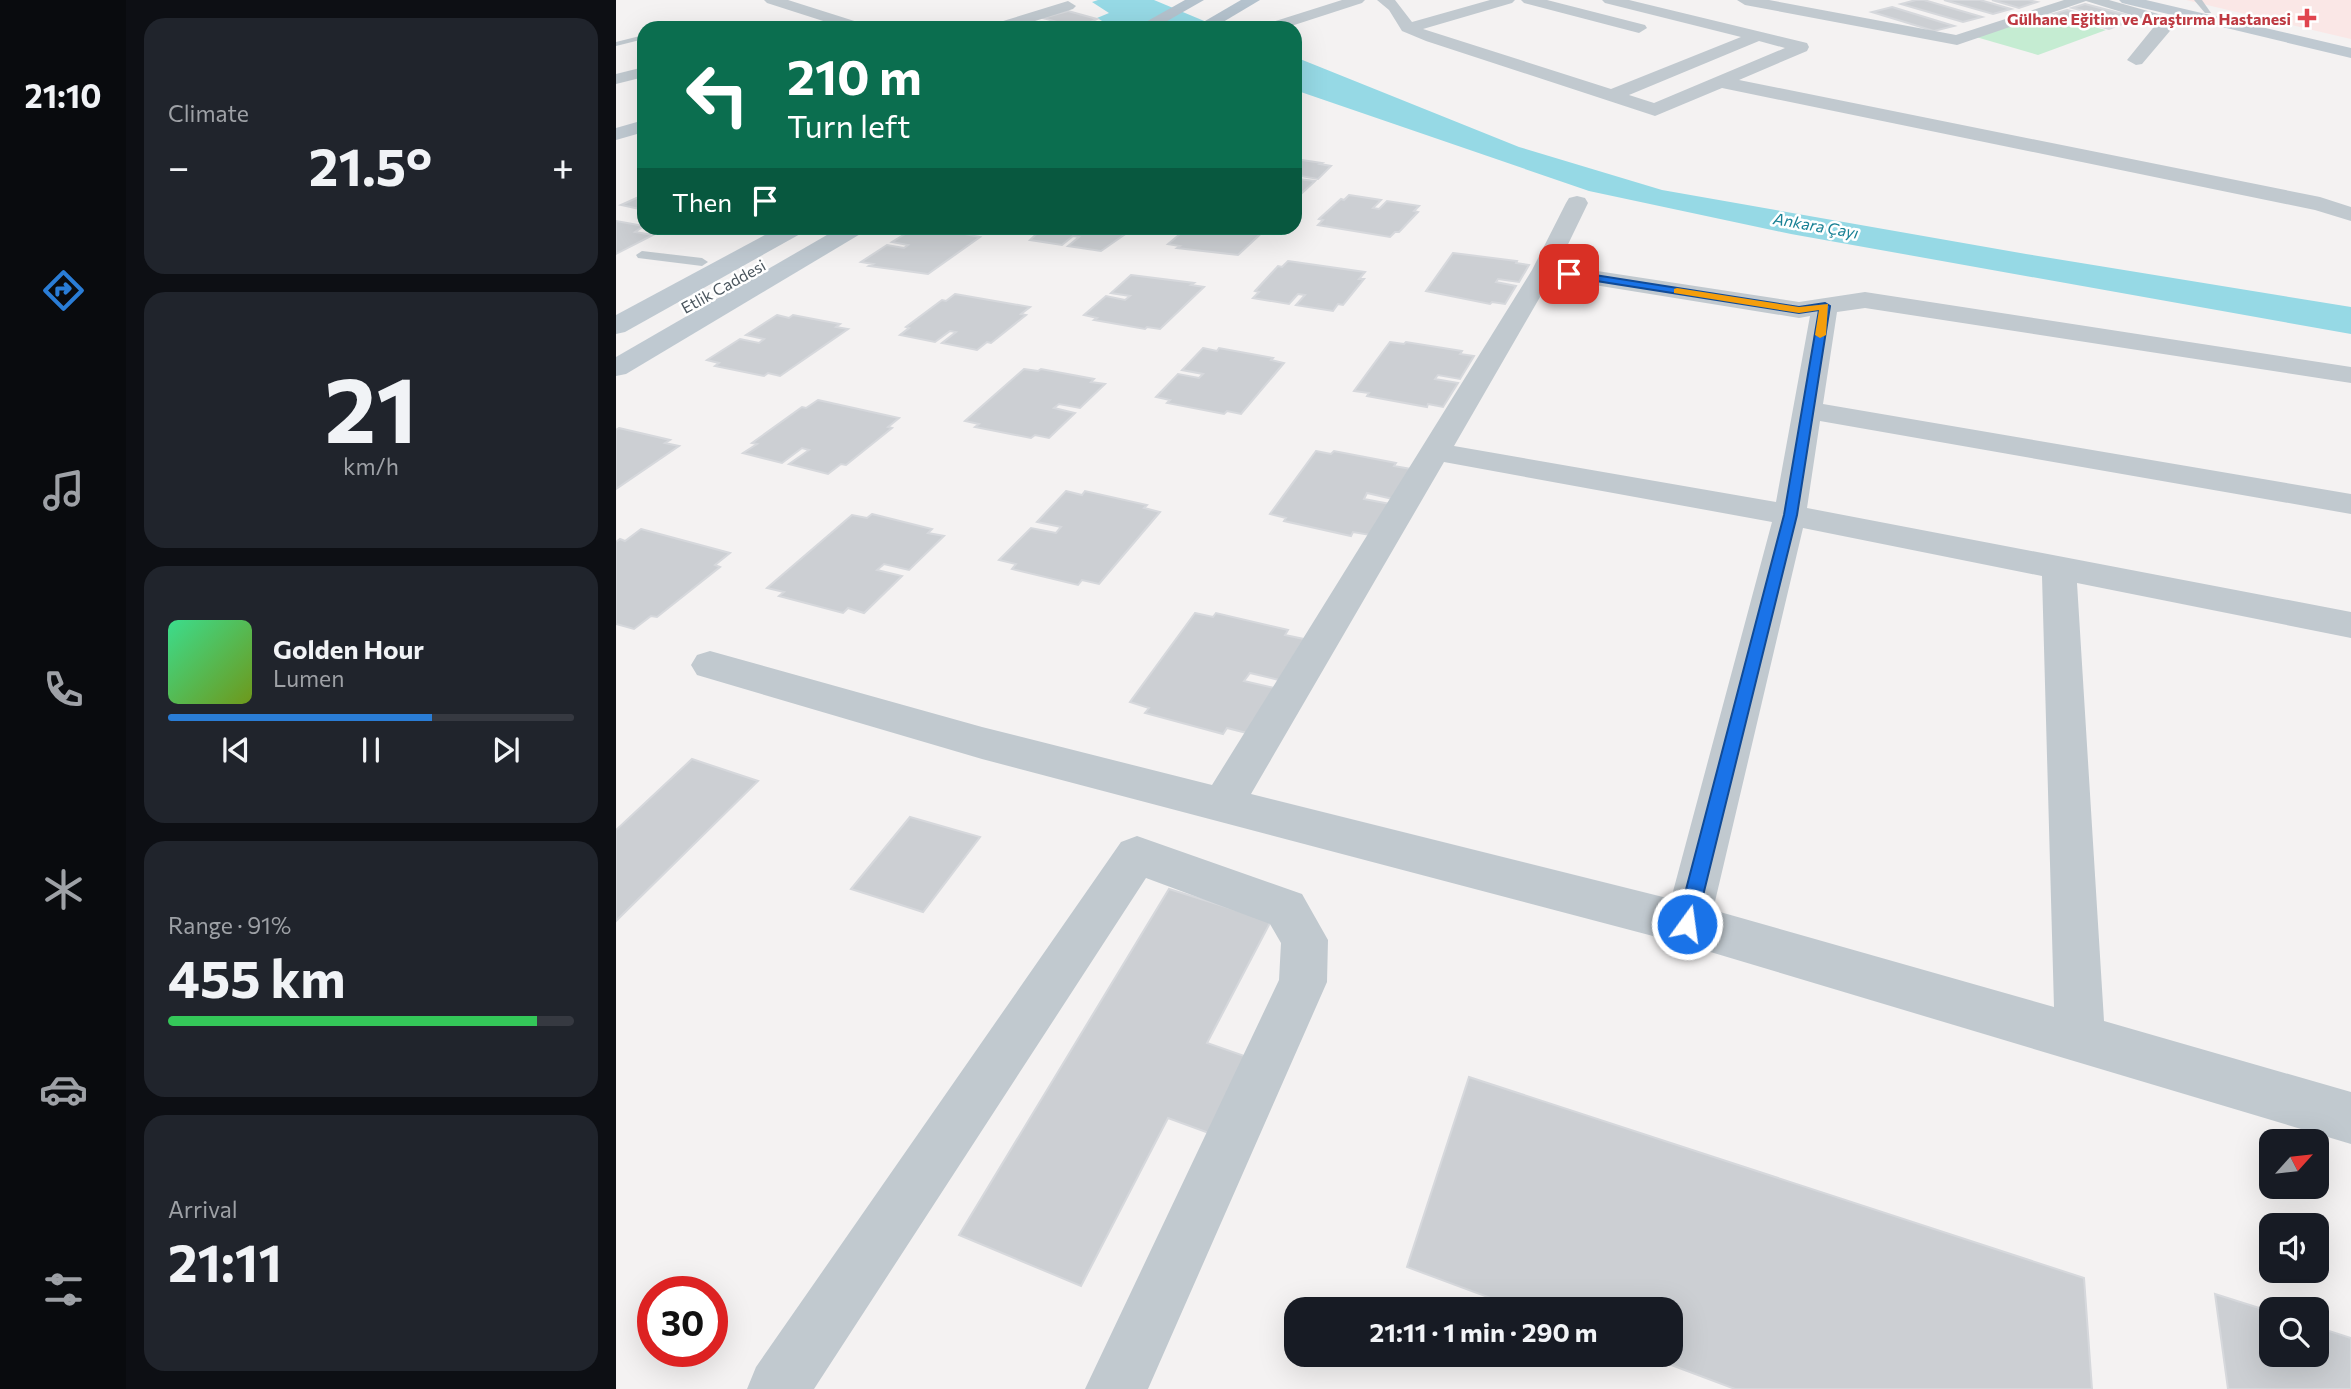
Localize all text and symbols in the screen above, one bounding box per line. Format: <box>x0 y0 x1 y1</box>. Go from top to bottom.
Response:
marker: Gülhane Eğitim ve Araştırma Hastanesi <box>2297 8 2317 28</box>
place label: Gülhane Eğitim ve Araştırma Hastanesi <box>2007 9 2291 28</box>
text: 210 m <box>787 45 922 105</box>
icon: left <box>672 49 763 140</box>
text: 21:10 <box>25 75 101 115</box>
text: Climate <box>168 99 249 127</box>
text: Turn left <box>787 105 911 145</box>
text: 21.5° <box>309 133 432 197</box>
text: − <box>168 142 190 189</box>
text: + <box>552 142 574 189</box>
icon: arrive <box>746 182 784 220</box>
text: Then <box>672 186 732 217</box>
water label: Ankara Çayı <box>1771 208 1860 242</box>
pin <box>1539 244 1599 304</box>
street label: Etlik Caddesi <box>678 255 768 317</box>
icon: arrive <box>1550 255 1588 293</box>
icon: directions <box>39 266 88 315</box>
text: 21 <box>325 350 417 462</box>
text: km/h <box>343 452 399 480</box>
icon: music <box>39 466 88 515</box>
text: Golden Hour <box>273 633 424 664</box>
text: Lumen <box>273 664 344 692</box>
icon: phone <box>39 665 88 714</box>
icon: previous <box>217 731 255 769</box>
icon: pause <box>352 731 390 769</box>
icon: next <box>487 731 525 769</box>
icon: climate <box>39 865 88 914</box>
position arrow <box>1650 887 1724 961</box>
text: Range · 91% <box>168 911 291 939</box>
text: 455 km <box>168 945 346 1009</box>
icon: car <box>39 1065 88 1114</box>
north arrow <box>2259 1129 2329 1199</box>
map controls <box>2259 1129 2329 1367</box>
text: Arrival <box>168 1195 238 1223</box>
button: sound <box>2259 1213 2329 1283</box>
text: 21:11 <box>168 1229 282 1293</box>
icon: filters <box>39 1265 88 1314</box>
speed limit sign: 30 <box>637 1276 728 1367</box>
button: search <box>2259 1297 2329 1367</box>
text: 21:11 · 1 min · 290 m <box>1370 1316 1597 1347</box>

